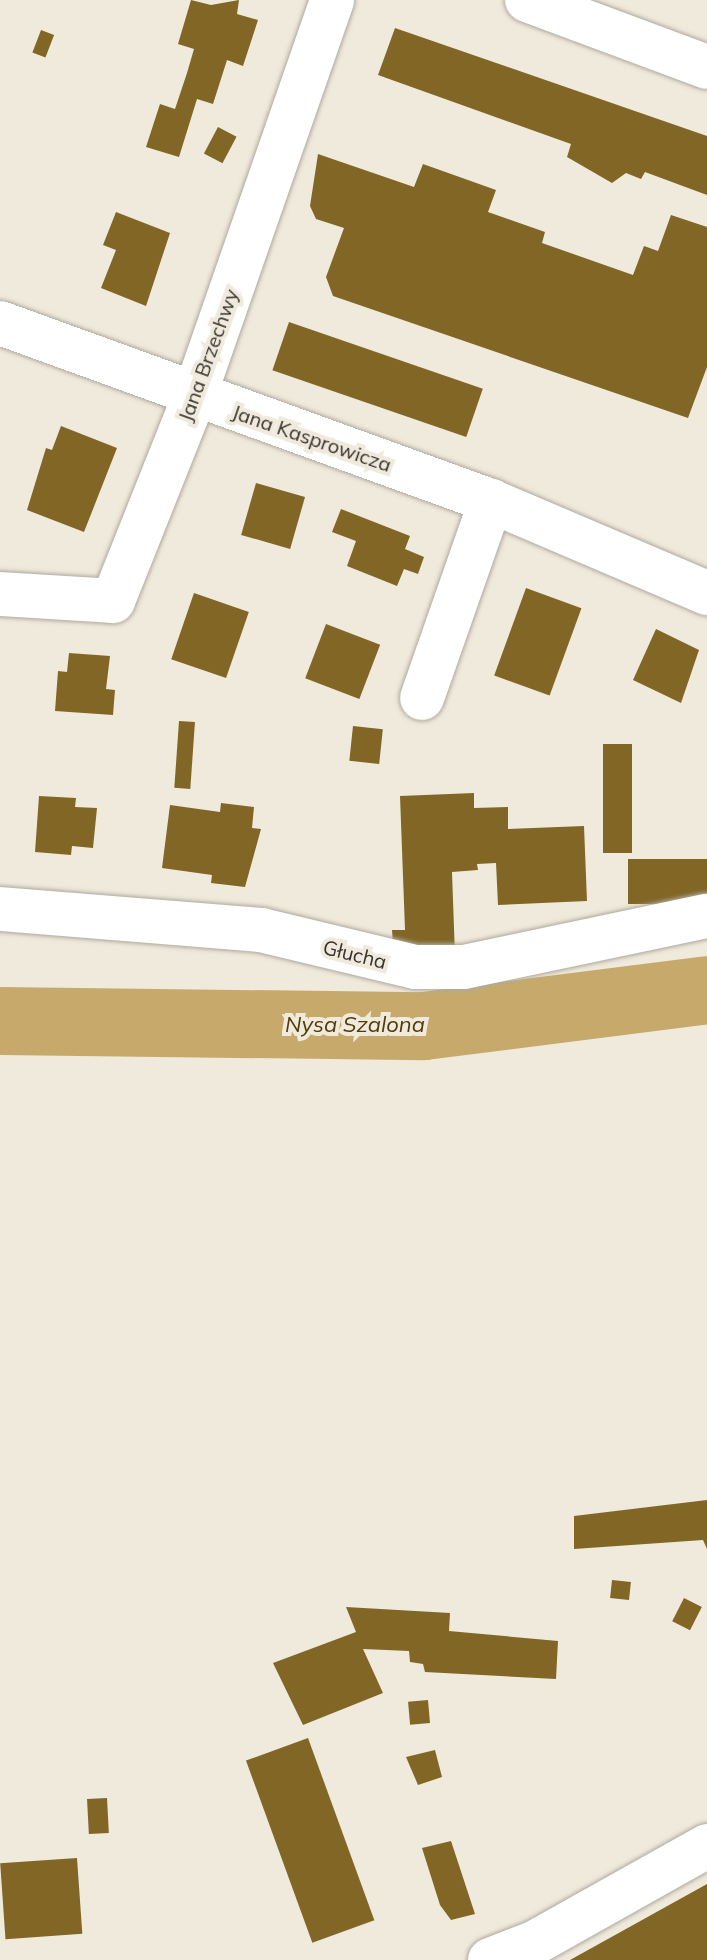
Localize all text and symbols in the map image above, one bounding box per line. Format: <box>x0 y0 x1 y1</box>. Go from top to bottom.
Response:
street label: Jana Brzechwy <box>173 285 243 425</box>
street label: Jana Kasprowicza <box>229 399 395 477</box>
street label: Głucha <box>321 935 389 973</box>
water label: Nysa Szalona <box>285 1012 425 1038</box>

